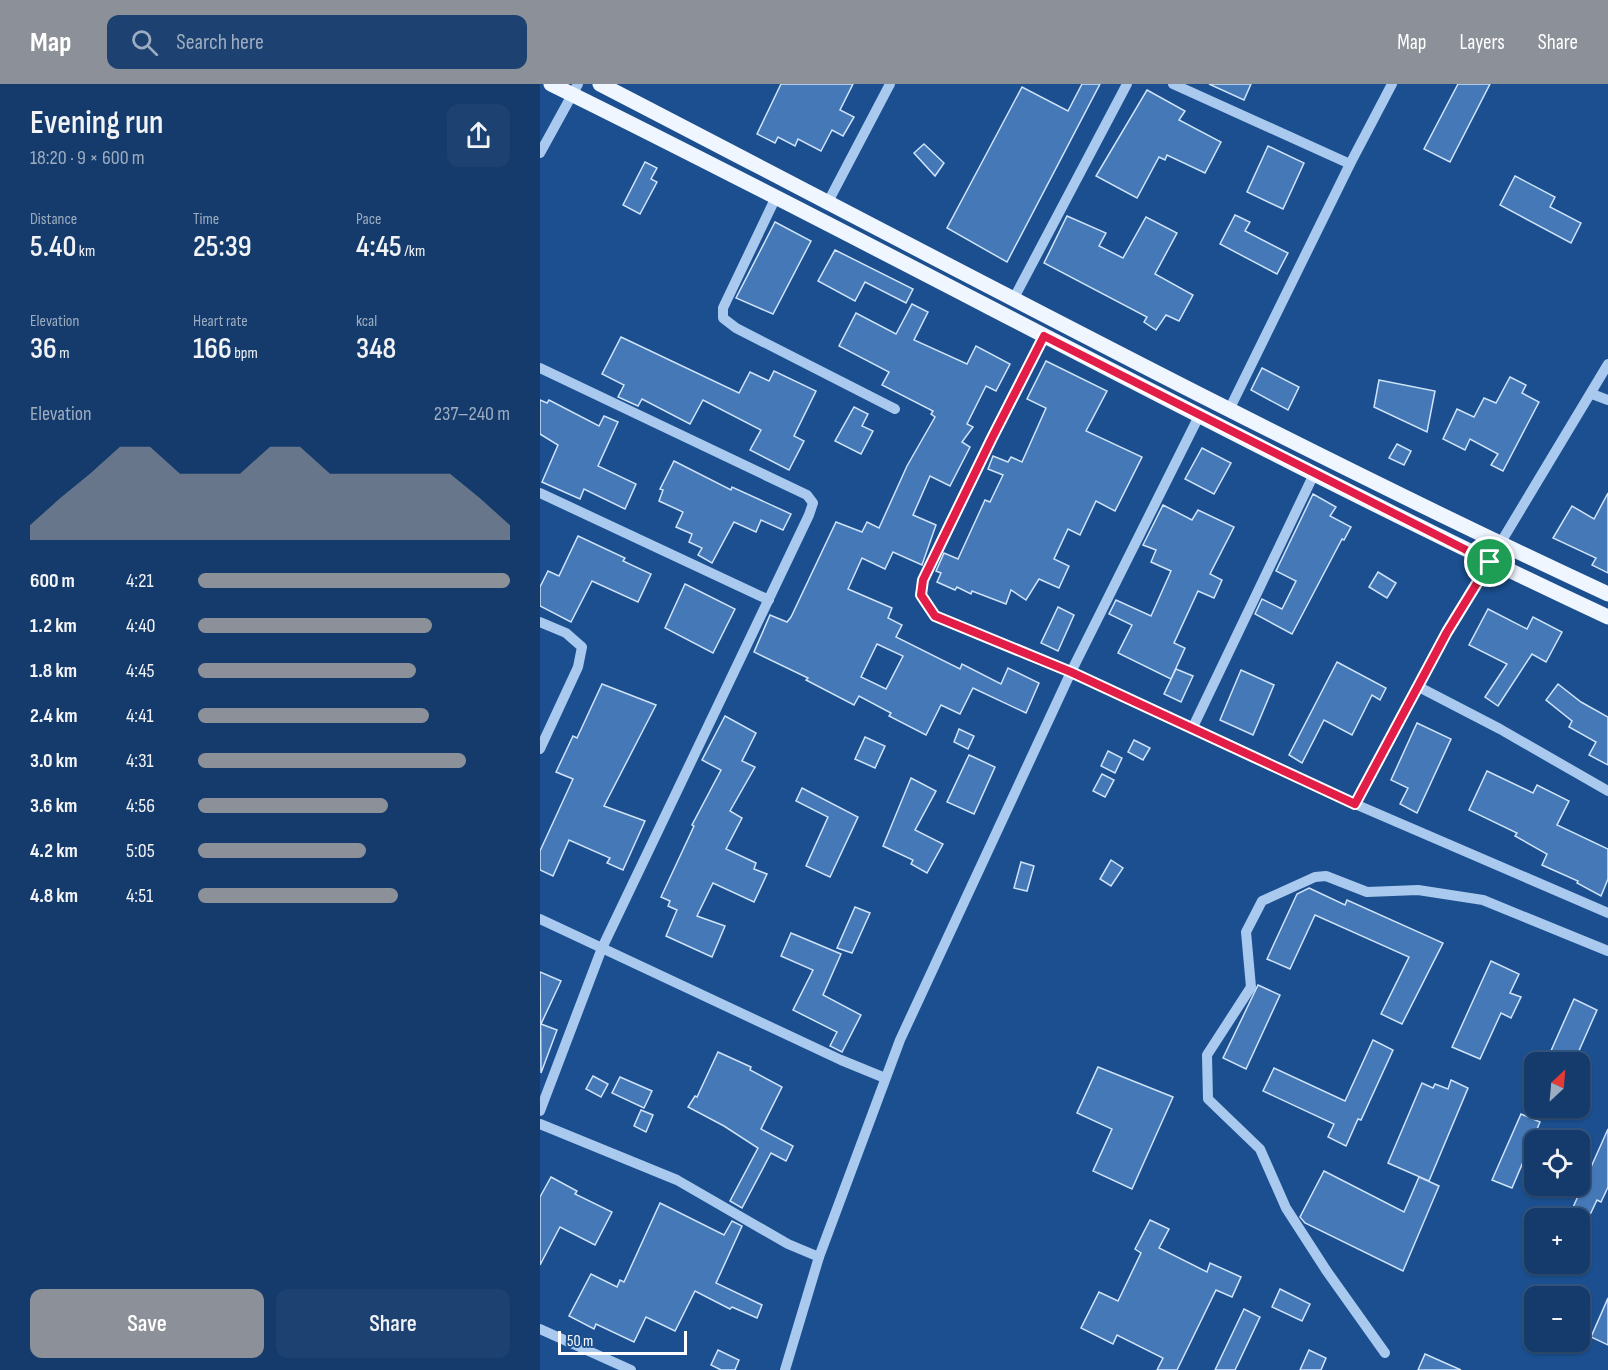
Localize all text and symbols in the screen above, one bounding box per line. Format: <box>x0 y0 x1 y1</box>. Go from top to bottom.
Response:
search box <box>107 15 527 69</box>
text: Map <box>30 26 71 59</box>
icon: search <box>128 26 161 59</box>
text: Search here <box>176 29 264 56</box>
text: Map <box>1397 30 1426 55</box>
text: Layers <box>1459 30 1505 55</box>
text: Share <box>1538 30 1578 55</box>
text: Evening run <box>30 103 164 143</box>
button: share <box>447 104 510 167</box>
text: 18:20 · 9 × 600 m <box>30 146 145 170</box>
text: Distance <box>30 210 77 229</box>
text: Time <box>193 210 219 229</box>
text: Pace <box>356 210 381 229</box>
text: 5.40 <box>30 229 76 265</box>
text: 25:39 <box>193 229 252 265</box>
text: 4:45 <box>356 229 402 265</box>
text: km <box>76 242 95 261</box>
text: /km <box>402 242 425 261</box>
text: Elevation <box>30 312 79 331</box>
text: Heart rate <box>193 312 248 331</box>
text: kcal <box>356 312 377 331</box>
text: 36 <box>30 331 57 367</box>
text: 166 <box>193 331 232 367</box>
text: 348 <box>356 331 396 367</box>
text: m <box>57 344 70 363</box>
text: bpm <box>232 344 258 363</box>
text: Elevation <box>30 402 92 426</box>
text: 237–240 m <box>434 402 510 426</box>
pin <box>1464 536 1515 587</box>
icon: arrive <box>1473 545 1506 578</box>
text: 600 m <box>30 569 75 593</box>
text: 4:21 <box>126 569 153 593</box>
text: 1.2 km <box>30 614 77 638</box>
text: 4:40 <box>126 614 155 638</box>
text: 1.8 km <box>30 659 77 683</box>
text: 4:45 <box>126 659 155 683</box>
text: 2.4 km <box>30 704 78 728</box>
text: 4:41 <box>126 704 154 728</box>
text: 3.0 km <box>30 749 77 773</box>
text: 4:31 <box>126 749 154 773</box>
text: 3.6 km <box>30 794 77 818</box>
text: 4:56 <box>126 794 155 818</box>
text: 4.2 km <box>30 839 78 863</box>
text: 5:05 <box>126 839 155 863</box>
text: 4.8 km <box>30 884 78 908</box>
text: 4:51 <box>126 884 153 908</box>
north arrow <box>1524 1052 1590 1118</box>
map controls <box>1524 1052 1590 1352</box>
button: locate <box>1524 1130 1590 1196</box>
button: + <box>1524 1208 1590 1274</box>
button: − <box>1524 1286 1590 1352</box>
button: Save <box>30 1289 264 1358</box>
button: Share <box>276 1289 510 1358</box>
scale bar <box>558 1328 687 1356</box>
text: 50 m <box>567 1332 593 1351</box>

